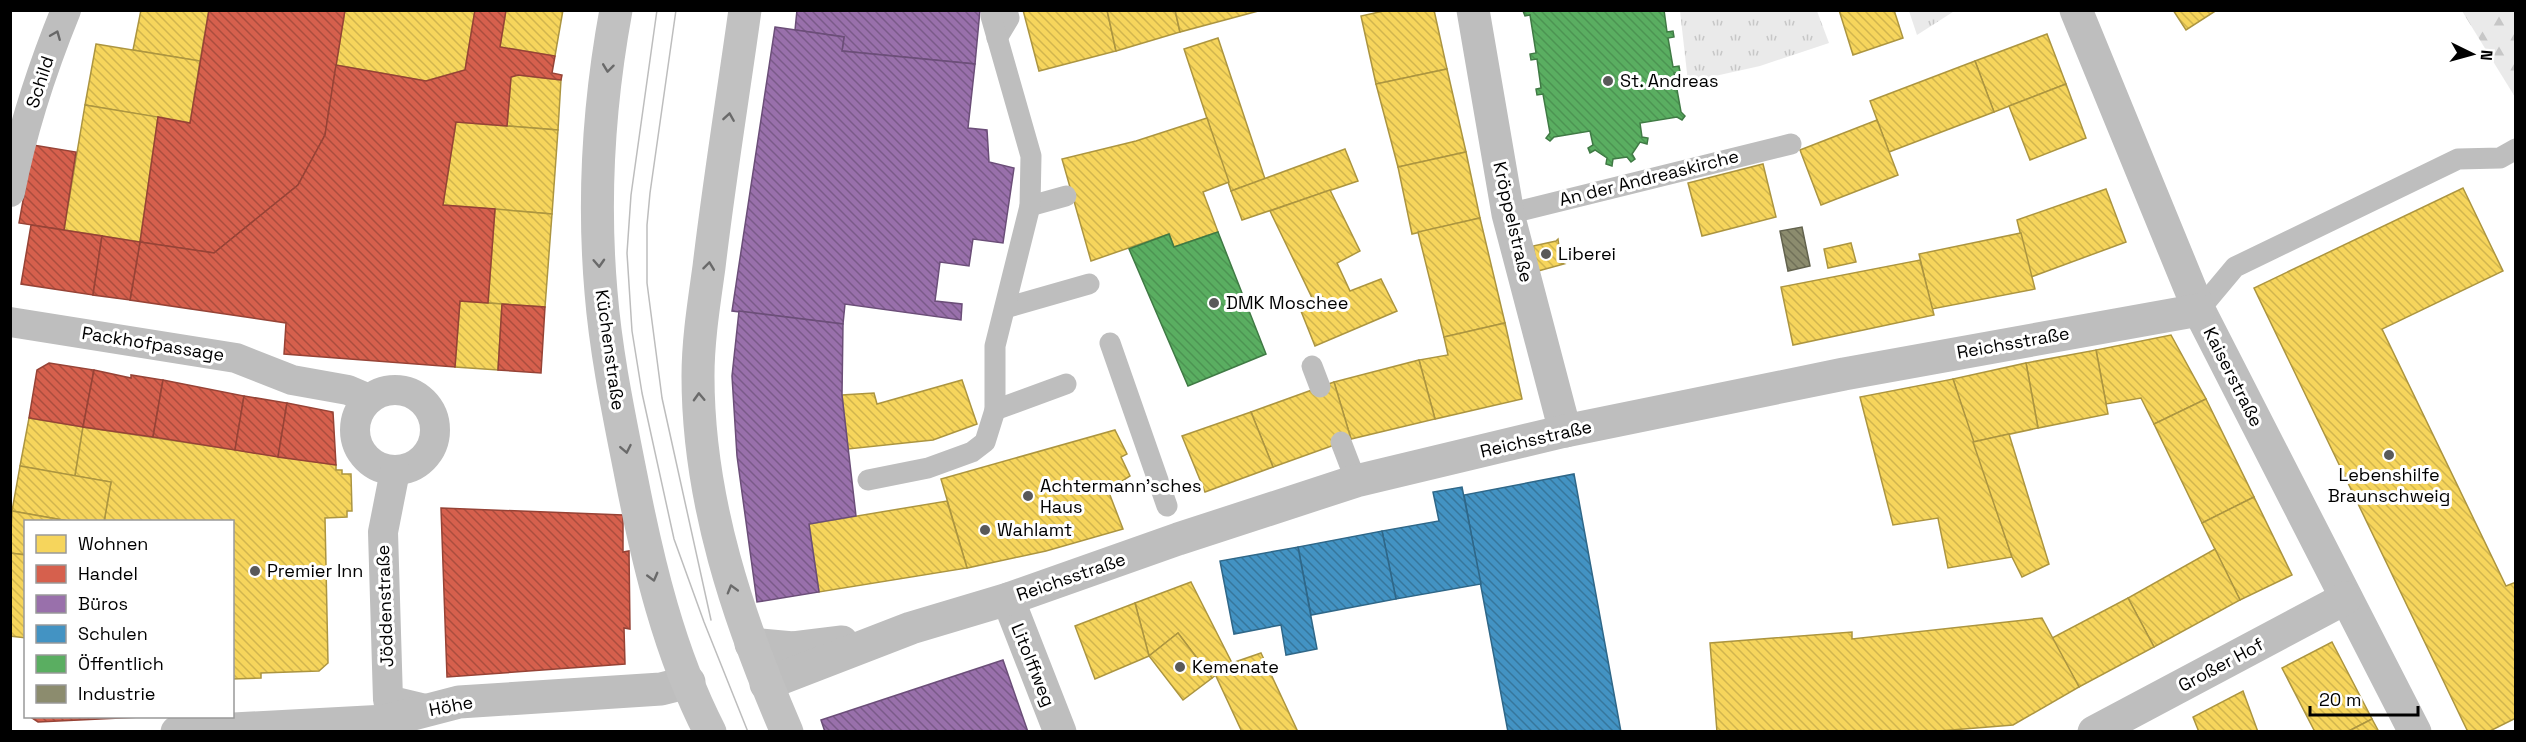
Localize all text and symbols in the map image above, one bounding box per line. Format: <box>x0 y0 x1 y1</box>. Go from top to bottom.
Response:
north arrow <box>2442 24 2502 84</box>
one-way arrow <box>49 30 61 41</box>
text: N <box>2476 49 2497 62</box>
street label: Schild <box>20 53 59 111</box>
one-way arrow <box>603 64 615 73</box>
place label: St. Andreas <box>1620 69 1719 92</box>
marker: St. Andreas <box>1601 74 1615 88</box>
one-way arrow <box>722 112 734 122</box>
street label: An der Andreaskirche <box>1557 144 1741 211</box>
street label: Kröppelstraße <box>1488 159 1539 284</box>
place label: Liberei <box>1558 242 1616 265</box>
marker: Liberei <box>1539 247 1553 261</box>
one-way arrow <box>592 258 605 267</box>
one-way arrow <box>702 261 715 270</box>
street label: Küchenstraße <box>591 288 630 412</box>
place label: DMK Moschee <box>1226 291 1348 314</box>
marker: DMK Moschee <box>1207 296 1221 310</box>
street label: Packhofpassage <box>80 321 226 366</box>
street label: Reichsstraße <box>1955 321 2071 364</box>
street label: Kaiserstraße <box>2198 323 2268 430</box>
one-way arrow <box>692 393 705 402</box>
street label: Reichsstraße <box>1478 414 1594 463</box>
one-way arrow <box>619 444 632 454</box>
marker: Lebenshilfe Braunschweig <box>2382 448 2396 462</box>
place label: Lebenshilfe Braunschweig <box>2328 463 2450 507</box>
place label: Achtermann'sches Haus <box>1040 474 1202 518</box>
marker: Achtermann'sches Haus <box>1021 489 1035 503</box>
place label: Wahlamt <box>997 518 1072 541</box>
legend <box>24 520 234 718</box>
marker: Wahlamt <box>978 523 992 537</box>
text: Wohnen <box>78 532 148 555</box>
street label: Jöddenstraße <box>371 544 398 668</box>
street label: Reichsstraße <box>1013 547 1129 606</box>
place label: Premier Inn <box>267 559 363 582</box>
text: Handel <box>78 562 138 585</box>
marker: Premier Inn <box>248 564 262 578</box>
one-way arrow <box>646 571 658 582</box>
one-way arrow <box>726 584 739 594</box>
text: Büros <box>78 592 128 615</box>
street label: Litolffweg <box>1006 620 1061 710</box>
text: Schulen <box>78 622 148 645</box>
street label: Großer Hof <box>2174 632 2267 697</box>
text: Öffentlich <box>78 652 164 675</box>
place label: Kemenate <box>1192 655 1279 678</box>
marker: Kemenate <box>1173 660 1187 674</box>
scale bar <box>2310 679 2418 717</box>
text: Industrie <box>78 682 155 705</box>
text: 20 m <box>2319 688 2362 711</box>
street label: Höhe <box>427 690 475 721</box>

